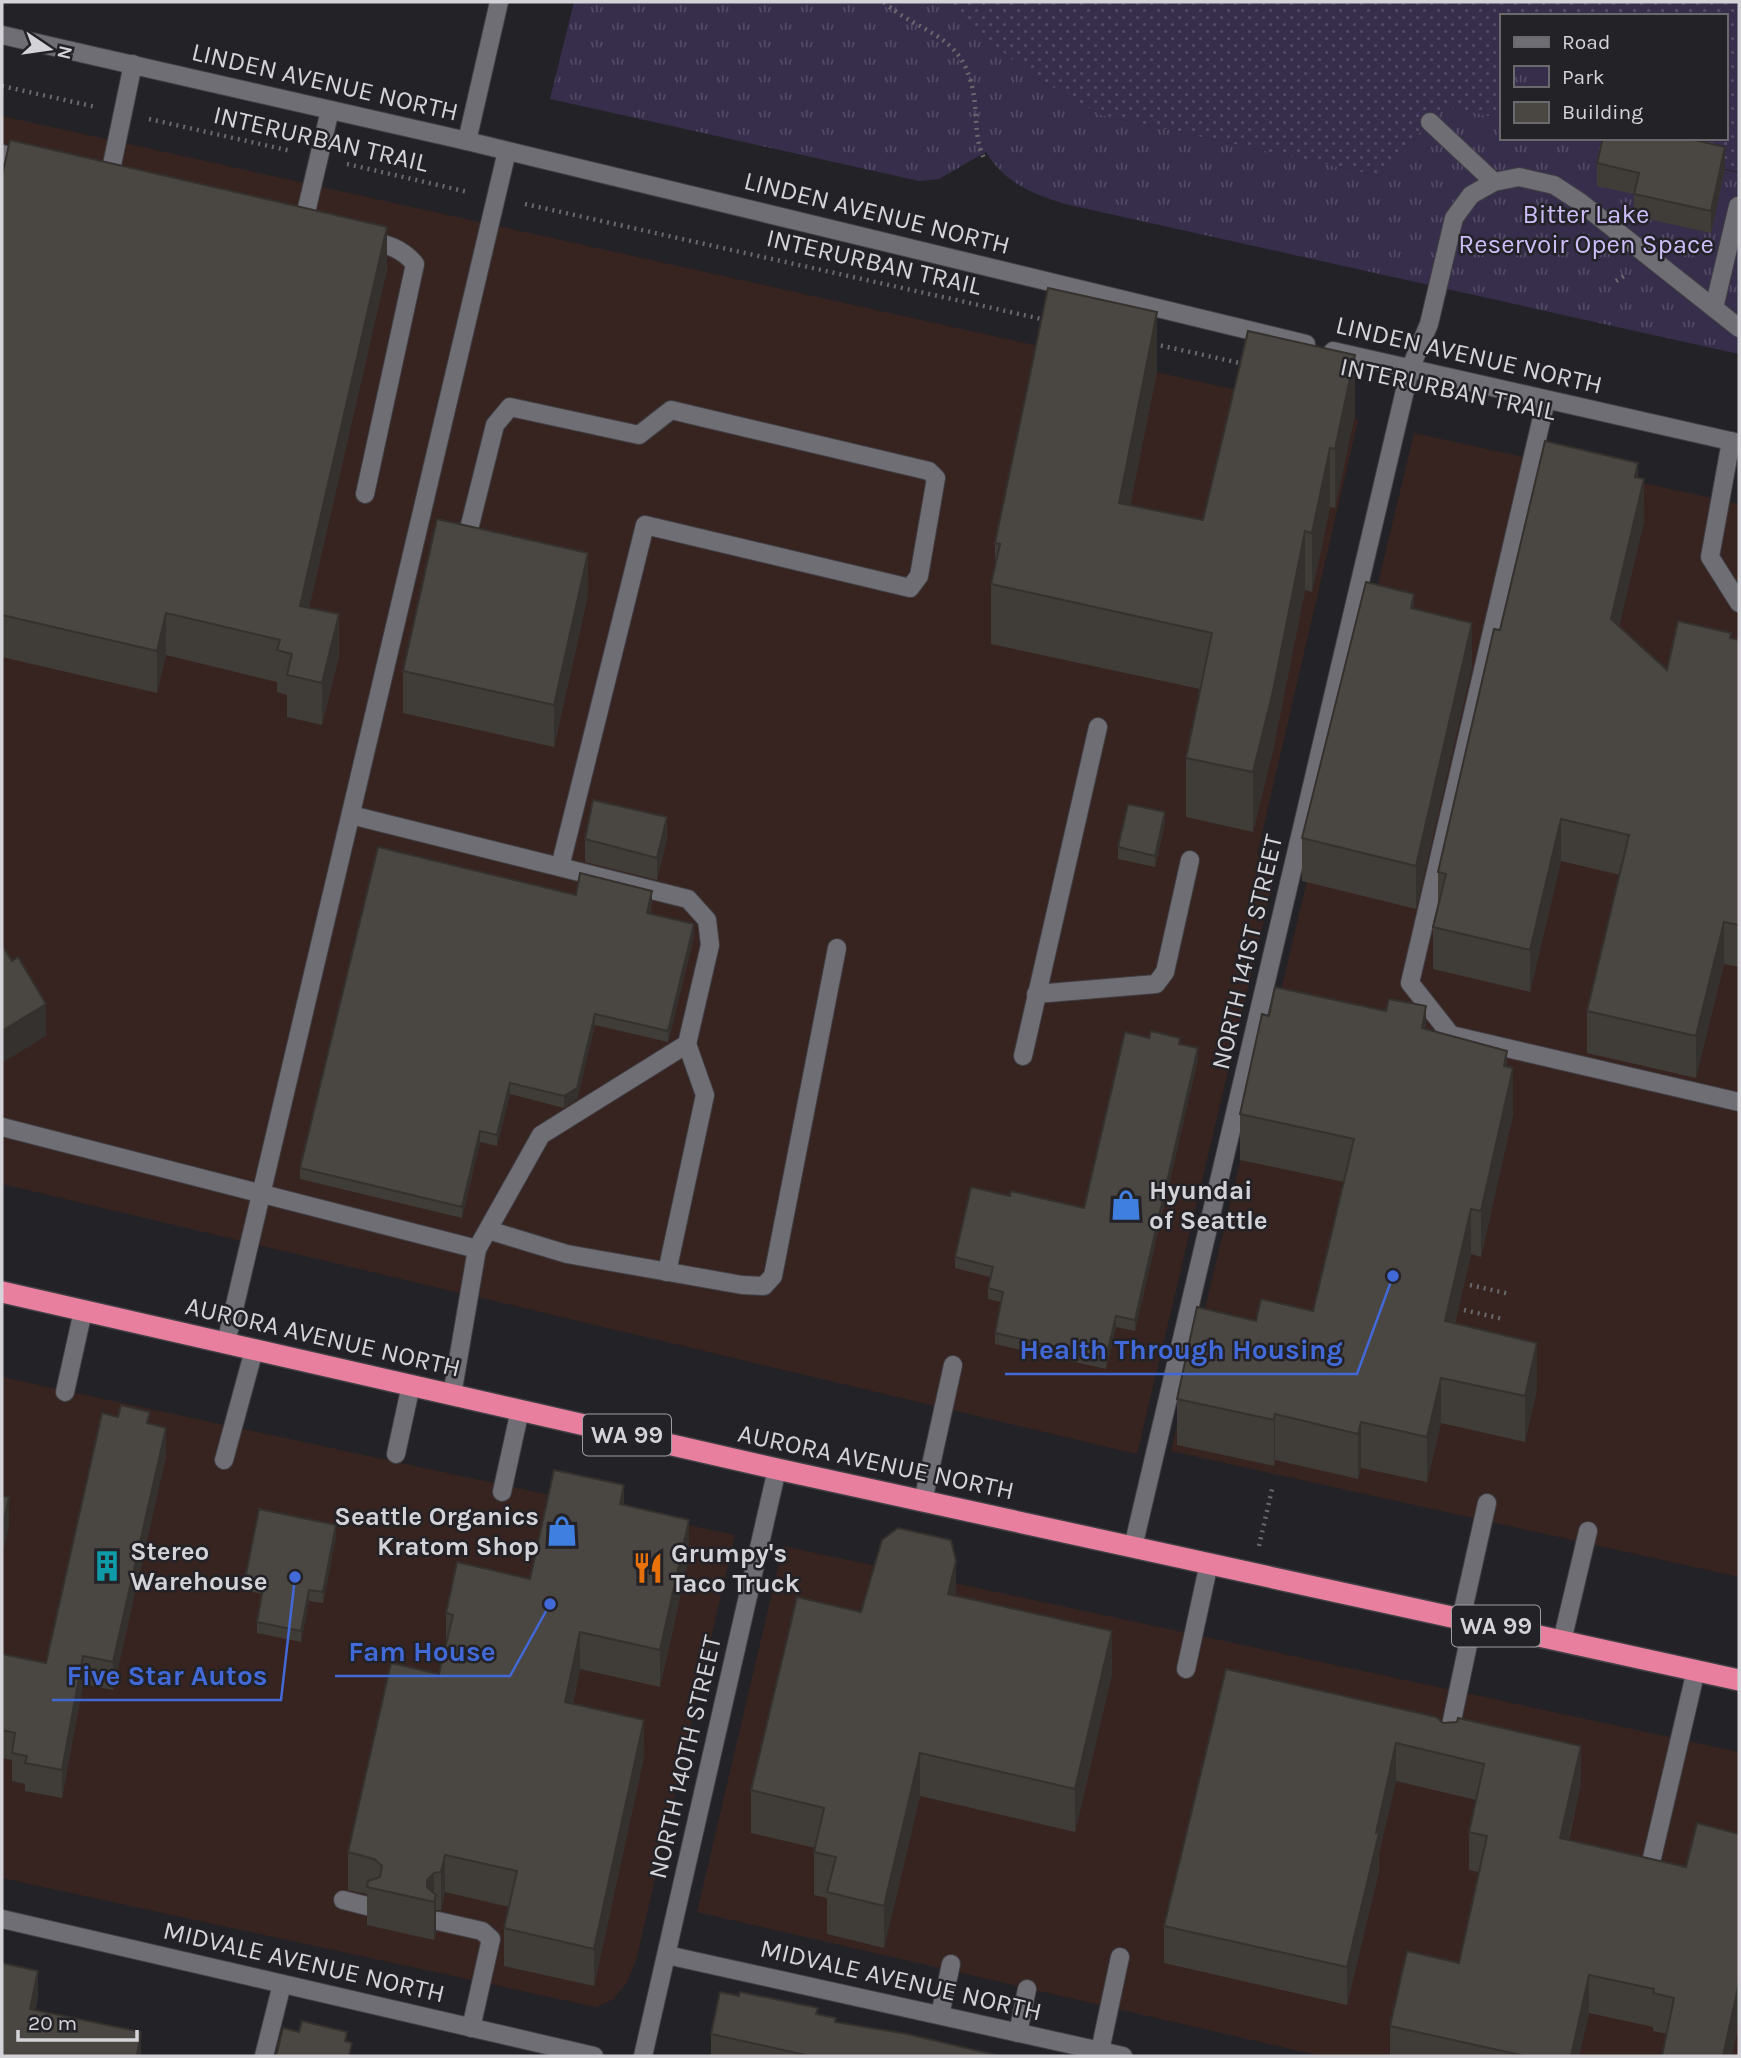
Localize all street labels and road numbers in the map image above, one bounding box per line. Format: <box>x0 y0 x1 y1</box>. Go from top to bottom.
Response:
street label: LINDEN AVENUE NORTH <box>189 36 461 128</box>
street label: INTERURBAN TRAIL <box>210 99 432 179</box>
street label: LINDEN AVENUE NORTH <box>741 165 1013 261</box>
street label: INTERURBAN TRAIL <box>763 222 985 302</box>
street label: LINDEN AVENUE NORTH <box>1333 309 1605 401</box>
street label: INTERURBAN TRAIL <box>1337 351 1559 427</box>
street label: NORTH 141ST STREET <box>1205 831 1289 1073</box>
street label: AURORA AVENUE NORTH <box>182 1290 464 1384</box>
road number: WA 99 <box>583 1414 671 1456</box>
street label: AURORA AVENUE NORTH <box>735 1418 1017 1506</box>
road number: WA 99 <box>1452 1606 1540 1646</box>
street label: NORTH 140TH STREET <box>642 1632 728 1882</box>
street label: MIDVALE AVENUE NORTH <box>160 1915 448 2009</box>
street label: MIDVALE AVENUE NORTH <box>757 1933 1045 2027</box>

